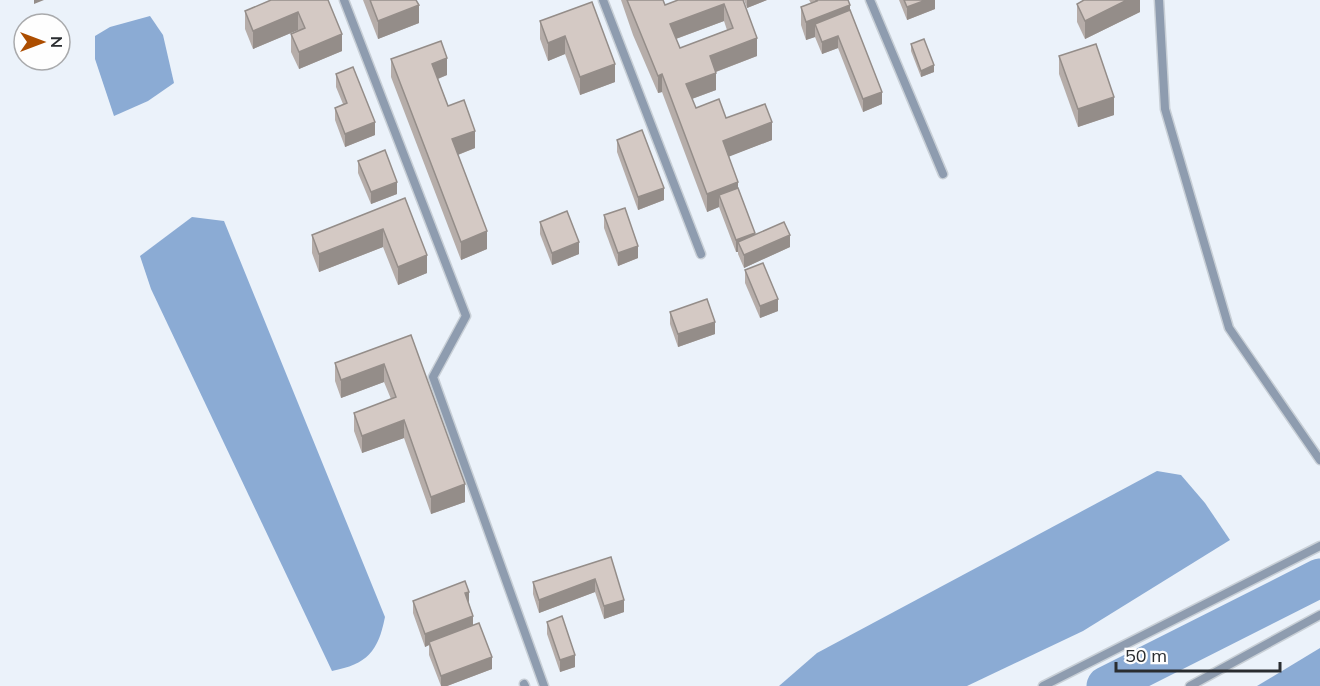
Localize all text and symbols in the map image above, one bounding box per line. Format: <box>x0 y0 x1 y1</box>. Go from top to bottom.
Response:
north arrow <box>12 12 72 72</box>
text: N <box>47 36 67 48</box>
scale bar <box>1116 635 1280 673</box>
text: 50 m <box>1125 644 1167 667</box>

